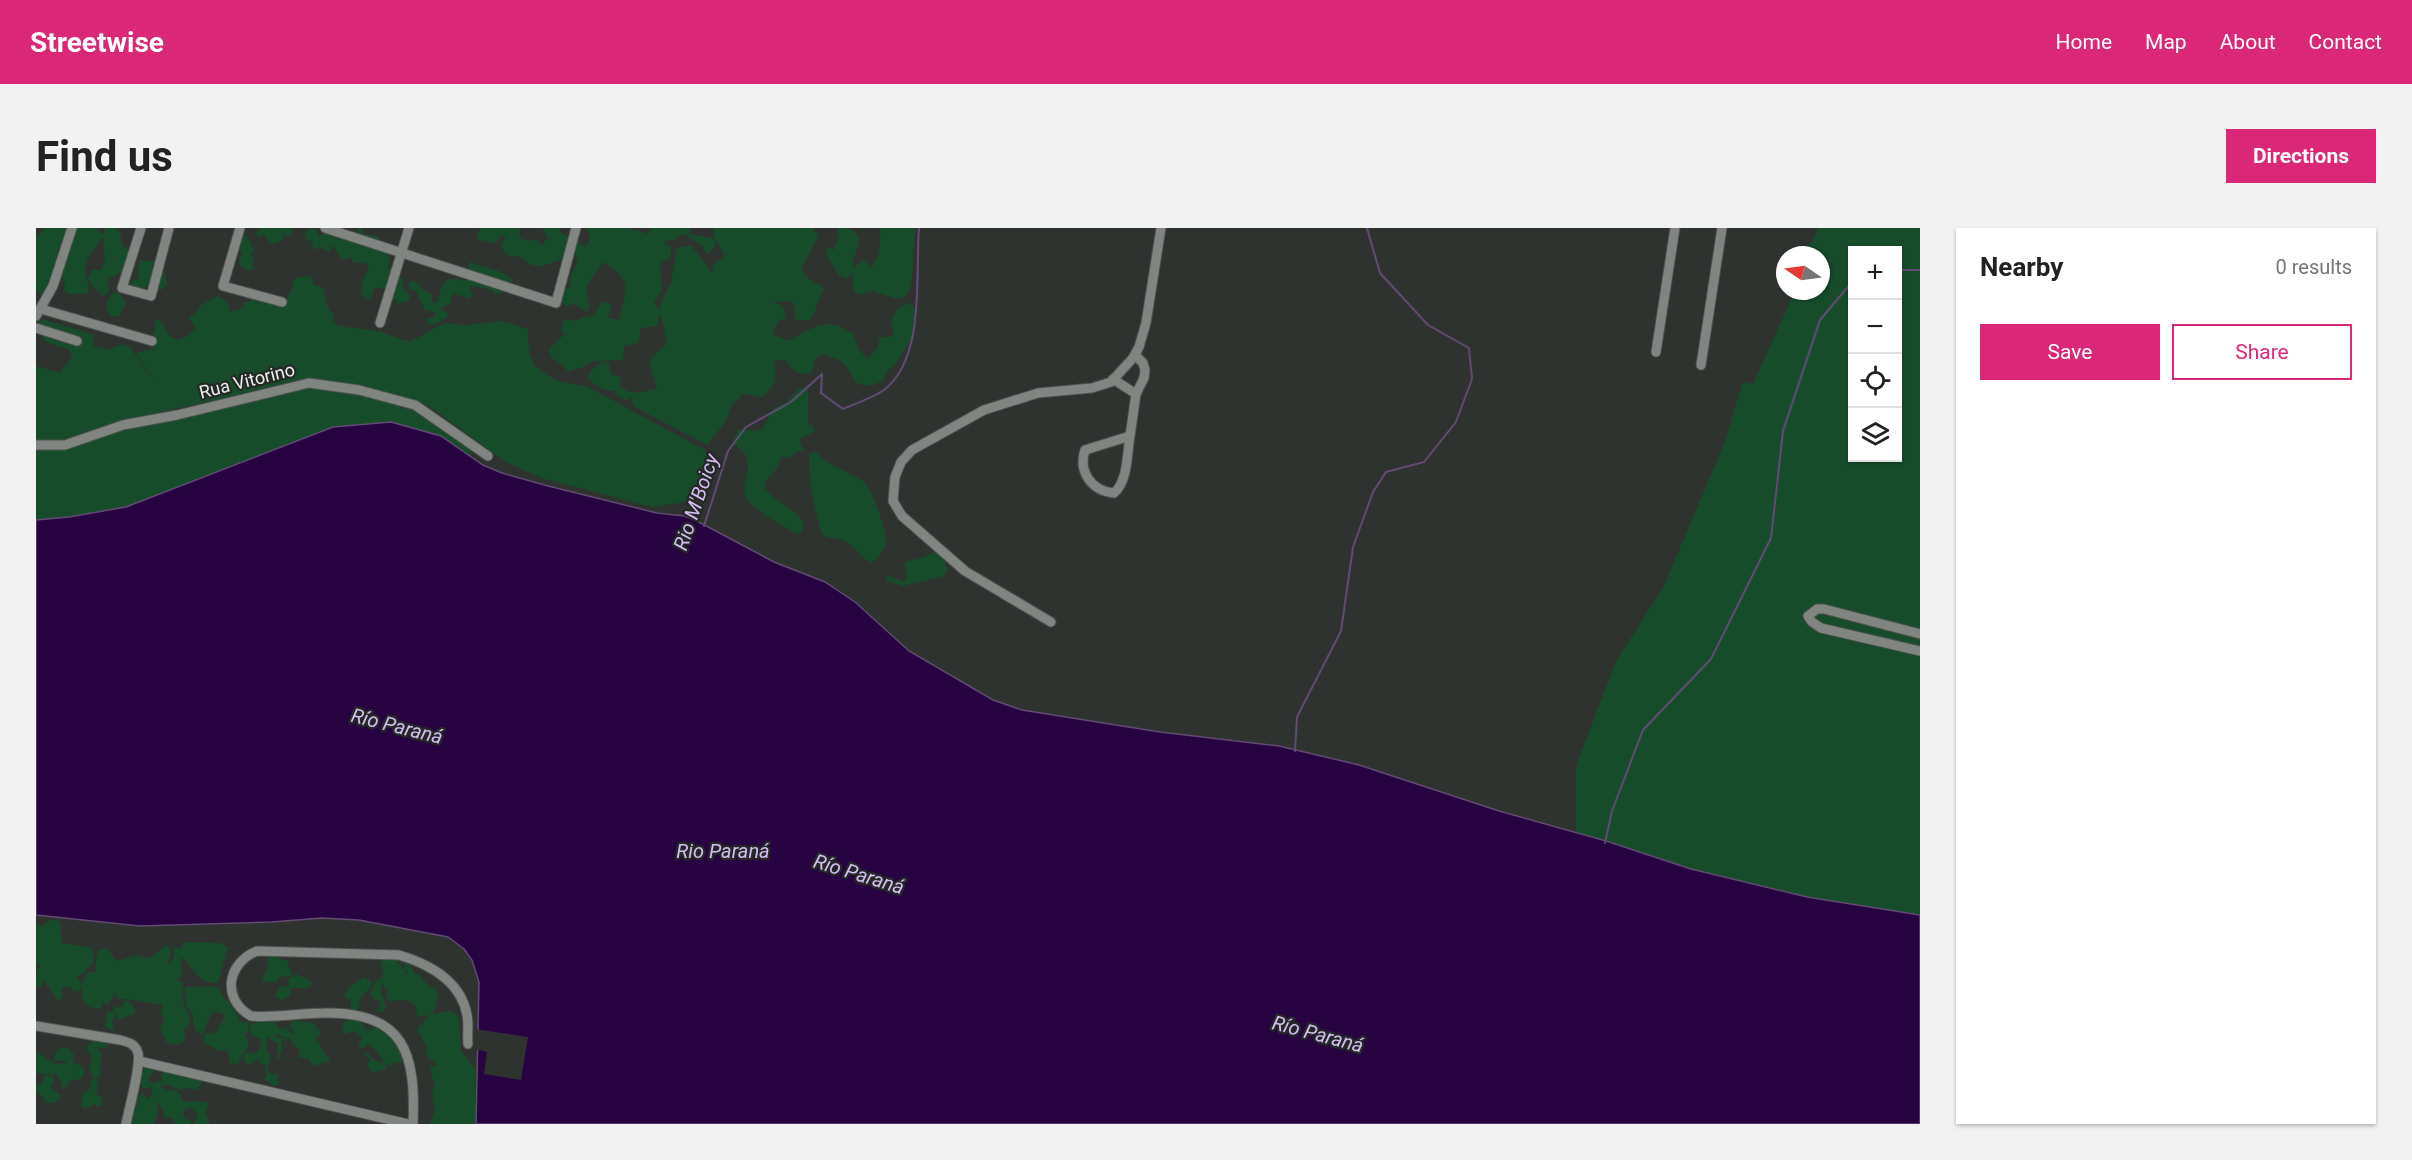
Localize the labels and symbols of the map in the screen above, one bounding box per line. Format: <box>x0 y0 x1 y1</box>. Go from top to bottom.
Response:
north arrow <box>1776 246 1830 300</box>
street label: Rua Vitorino <box>197 358 297 403</box>
water label: Rio M'Boicy <box>668 450 724 553</box>
water label: Río Paraná <box>349 703 446 749</box>
water label: Rio Paraná <box>676 839 770 863</box>
water label: Río Paraná <box>811 849 908 899</box>
water label: Río Paraná <box>1270 1010 1367 1058</box>

